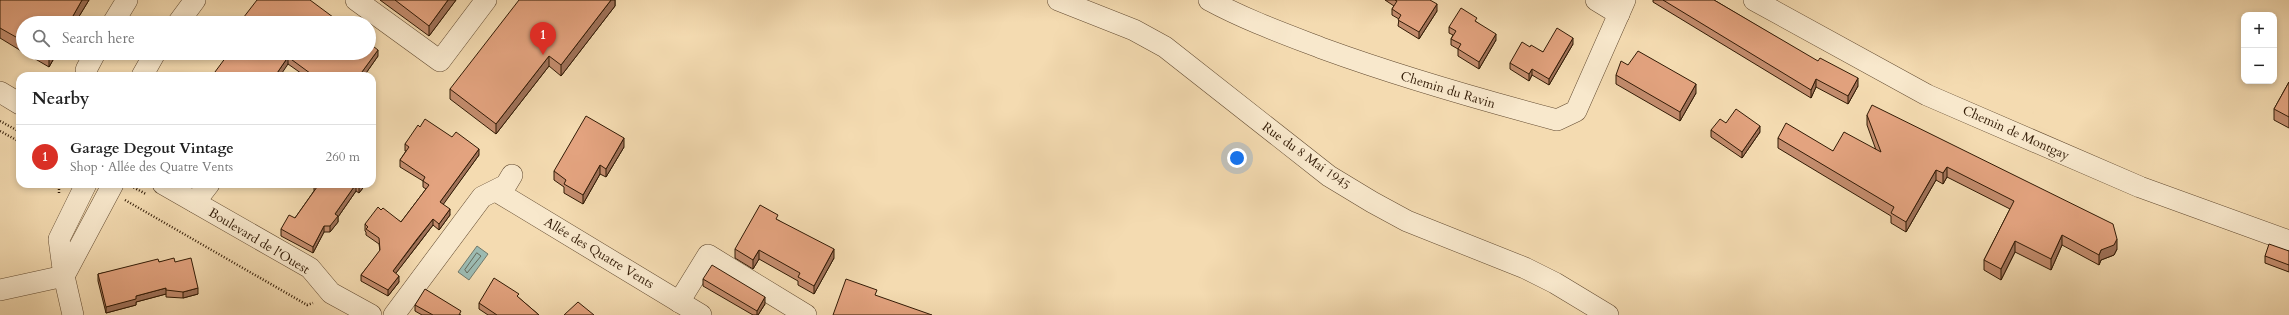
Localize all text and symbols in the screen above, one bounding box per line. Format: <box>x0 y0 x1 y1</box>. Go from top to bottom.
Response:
map controls <box>2241 12 2277 84</box>
button: + <box>2241 12 2277 48</box>
search box <box>16 16 376 60</box>
pin: 1 <box>530 22 556 55</box>
icon: search <box>30 27 52 49</box>
text: Search here <box>62 28 135 48</box>
button: − <box>2241 48 2277 84</box>
street label: Chemin du Ravin <box>1398 67 1498 113</box>
text: Nearby <box>32 87 89 110</box>
street label: Chemin de Montgay <box>1960 101 2072 165</box>
street label: Rue du 8 Mai 1945 <box>1258 118 1354 194</box>
text: Garage Degout Vintage <box>70 138 234 158</box>
text: 1 <box>42 148 48 166</box>
text: 260 m <box>326 148 360 166</box>
your location <box>1227 148 1247 168</box>
text: Shop · Allée des Quatre Vents <box>70 158 233 176</box>
street label: Boulevard de l'Ouest <box>205 204 313 278</box>
street label: Allée des Quatre Vents <box>541 213 657 293</box>

